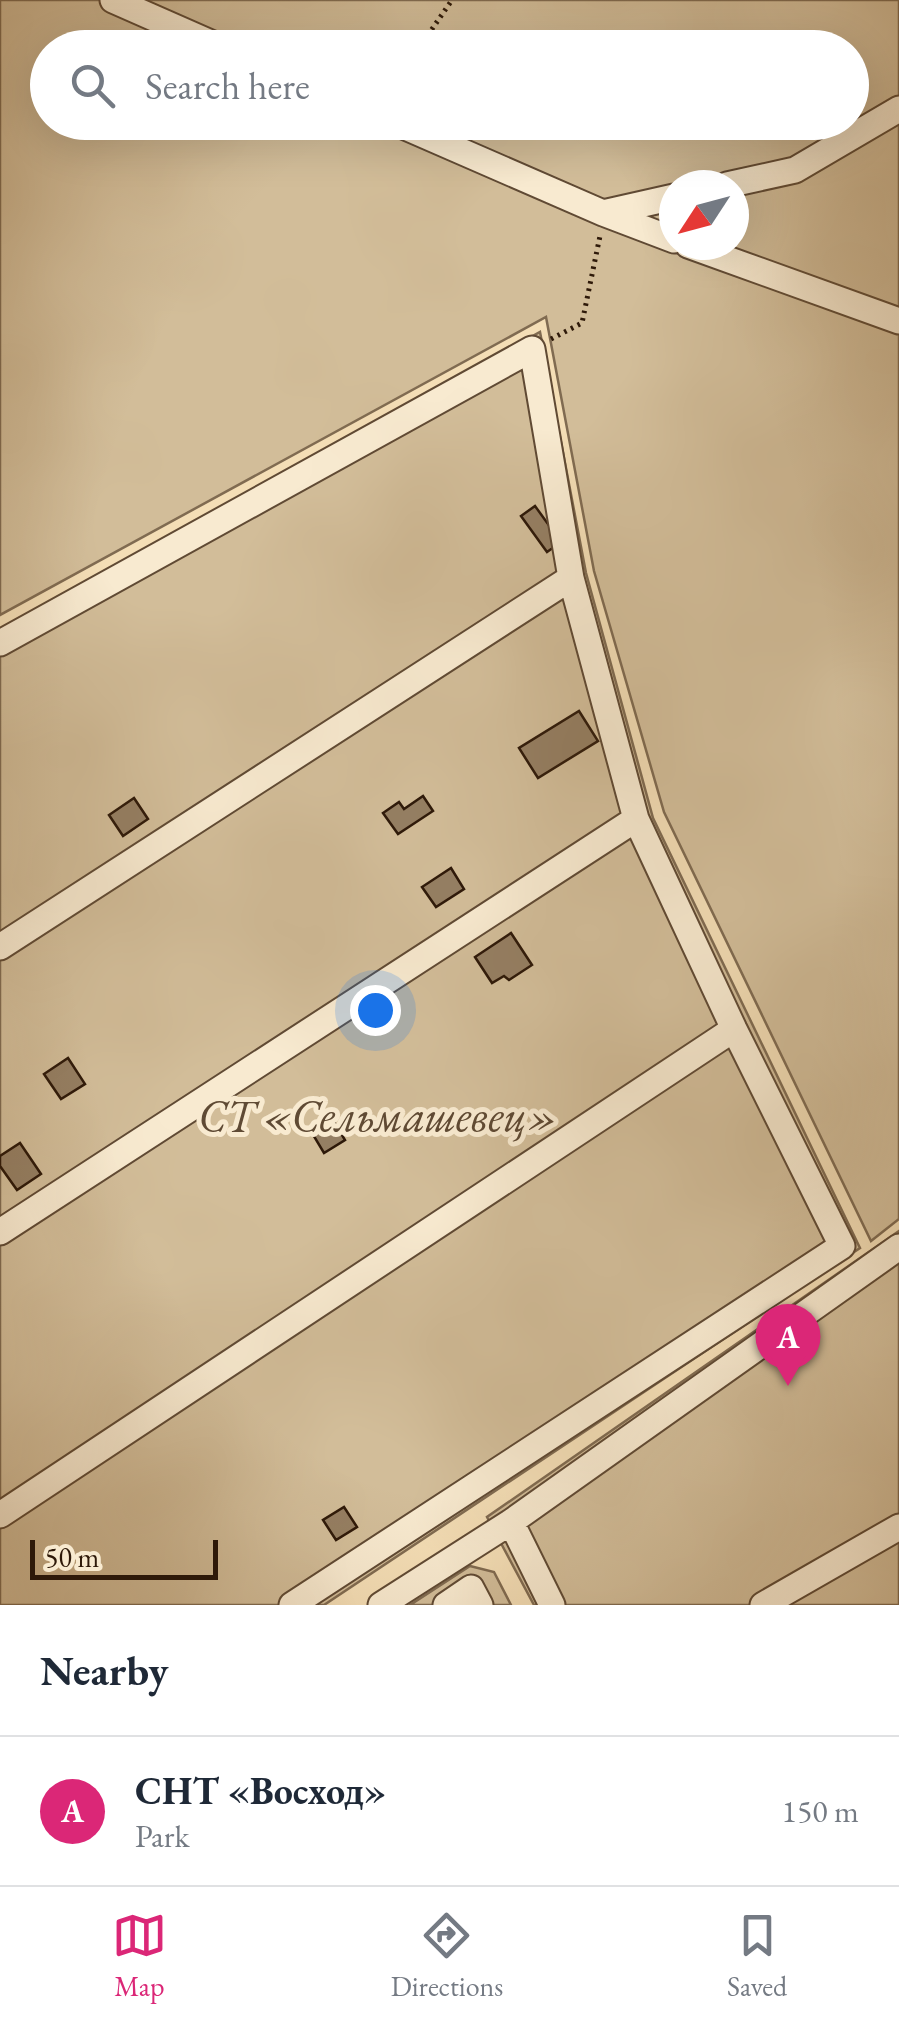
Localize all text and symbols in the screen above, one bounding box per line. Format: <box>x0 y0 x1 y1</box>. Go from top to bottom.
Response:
search box <box>30 30 869 140</box>
icon: search <box>65 58 120 113</box>
text: Search here <box>145 61 310 110</box>
north arrow <box>659 170 749 260</box>
your location <box>350 985 401 1036</box>
park label: СТ «Сельмашевец» <box>198 1086 558 1144</box>
pin: A <box>756 1304 820 1386</box>
scale bar <box>30 1535 218 1580</box>
text: 50 m <box>45 1539 99 1575</box>
text: Nearby <box>40 1643 169 1698</box>
text: СНТ «Восход» <box>135 1766 386 1815</box>
text: A <box>61 1790 84 1832</box>
text: 150 m <box>782 1790 859 1832</box>
text: Park <box>135 1815 190 1857</box>
tab: Map <box>112 1908 167 2004</box>
tab: Directions <box>391 1908 503 2004</box>
tab: Saved <box>727 1908 787 2004</box>

